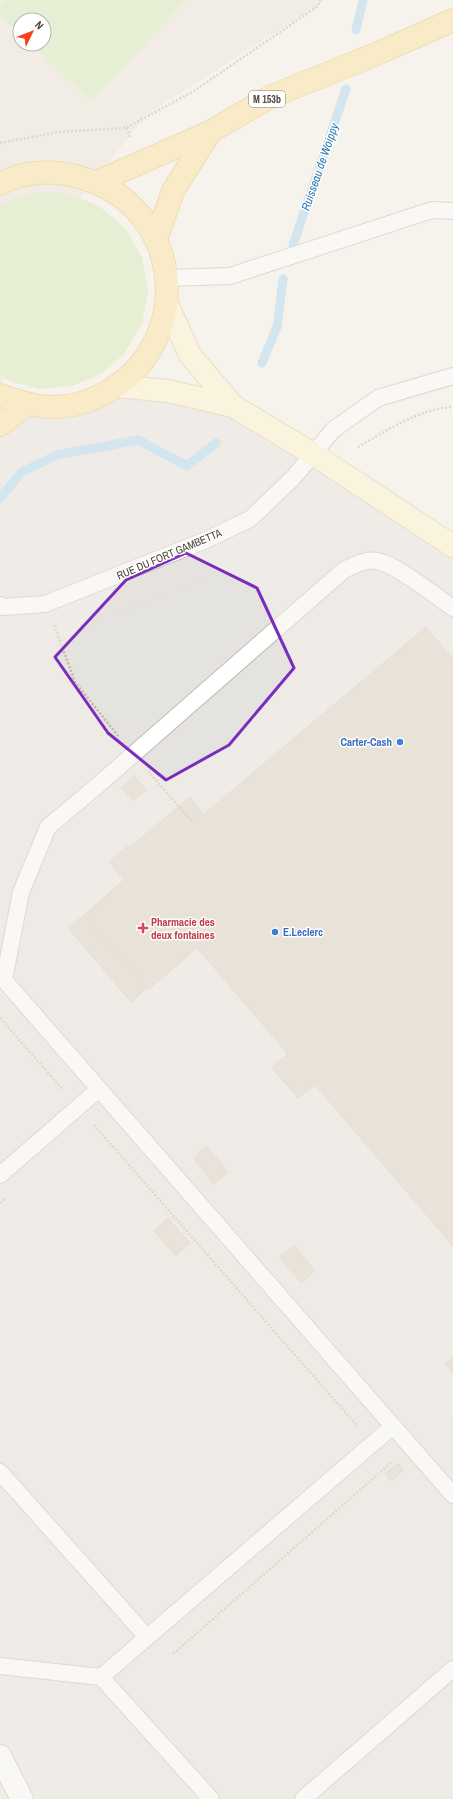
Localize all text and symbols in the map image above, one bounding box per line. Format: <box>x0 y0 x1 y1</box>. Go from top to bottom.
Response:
north arrow <box>12 12 52 52</box>
text: N <box>32 18 47 32</box>
road number: M 153b <box>249 91 285 107</box>
water label: Ruisseau de Woippy <box>298 120 343 213</box>
street label: RUE DU FORT GAMBETTA <box>114 525 225 582</box>
place label: Carter-Cash <box>340 735 392 749</box>
marker: Carter-Cash <box>395 737 405 747</box>
place label: Pharmacie des deux fontaines <box>151 915 215 942</box>
marker: Pharmacie des deux fontaines <box>138 923 148 933</box>
place label: E.Leclerc <box>283 925 323 939</box>
marker: E.Leclerc <box>270 927 280 937</box>

